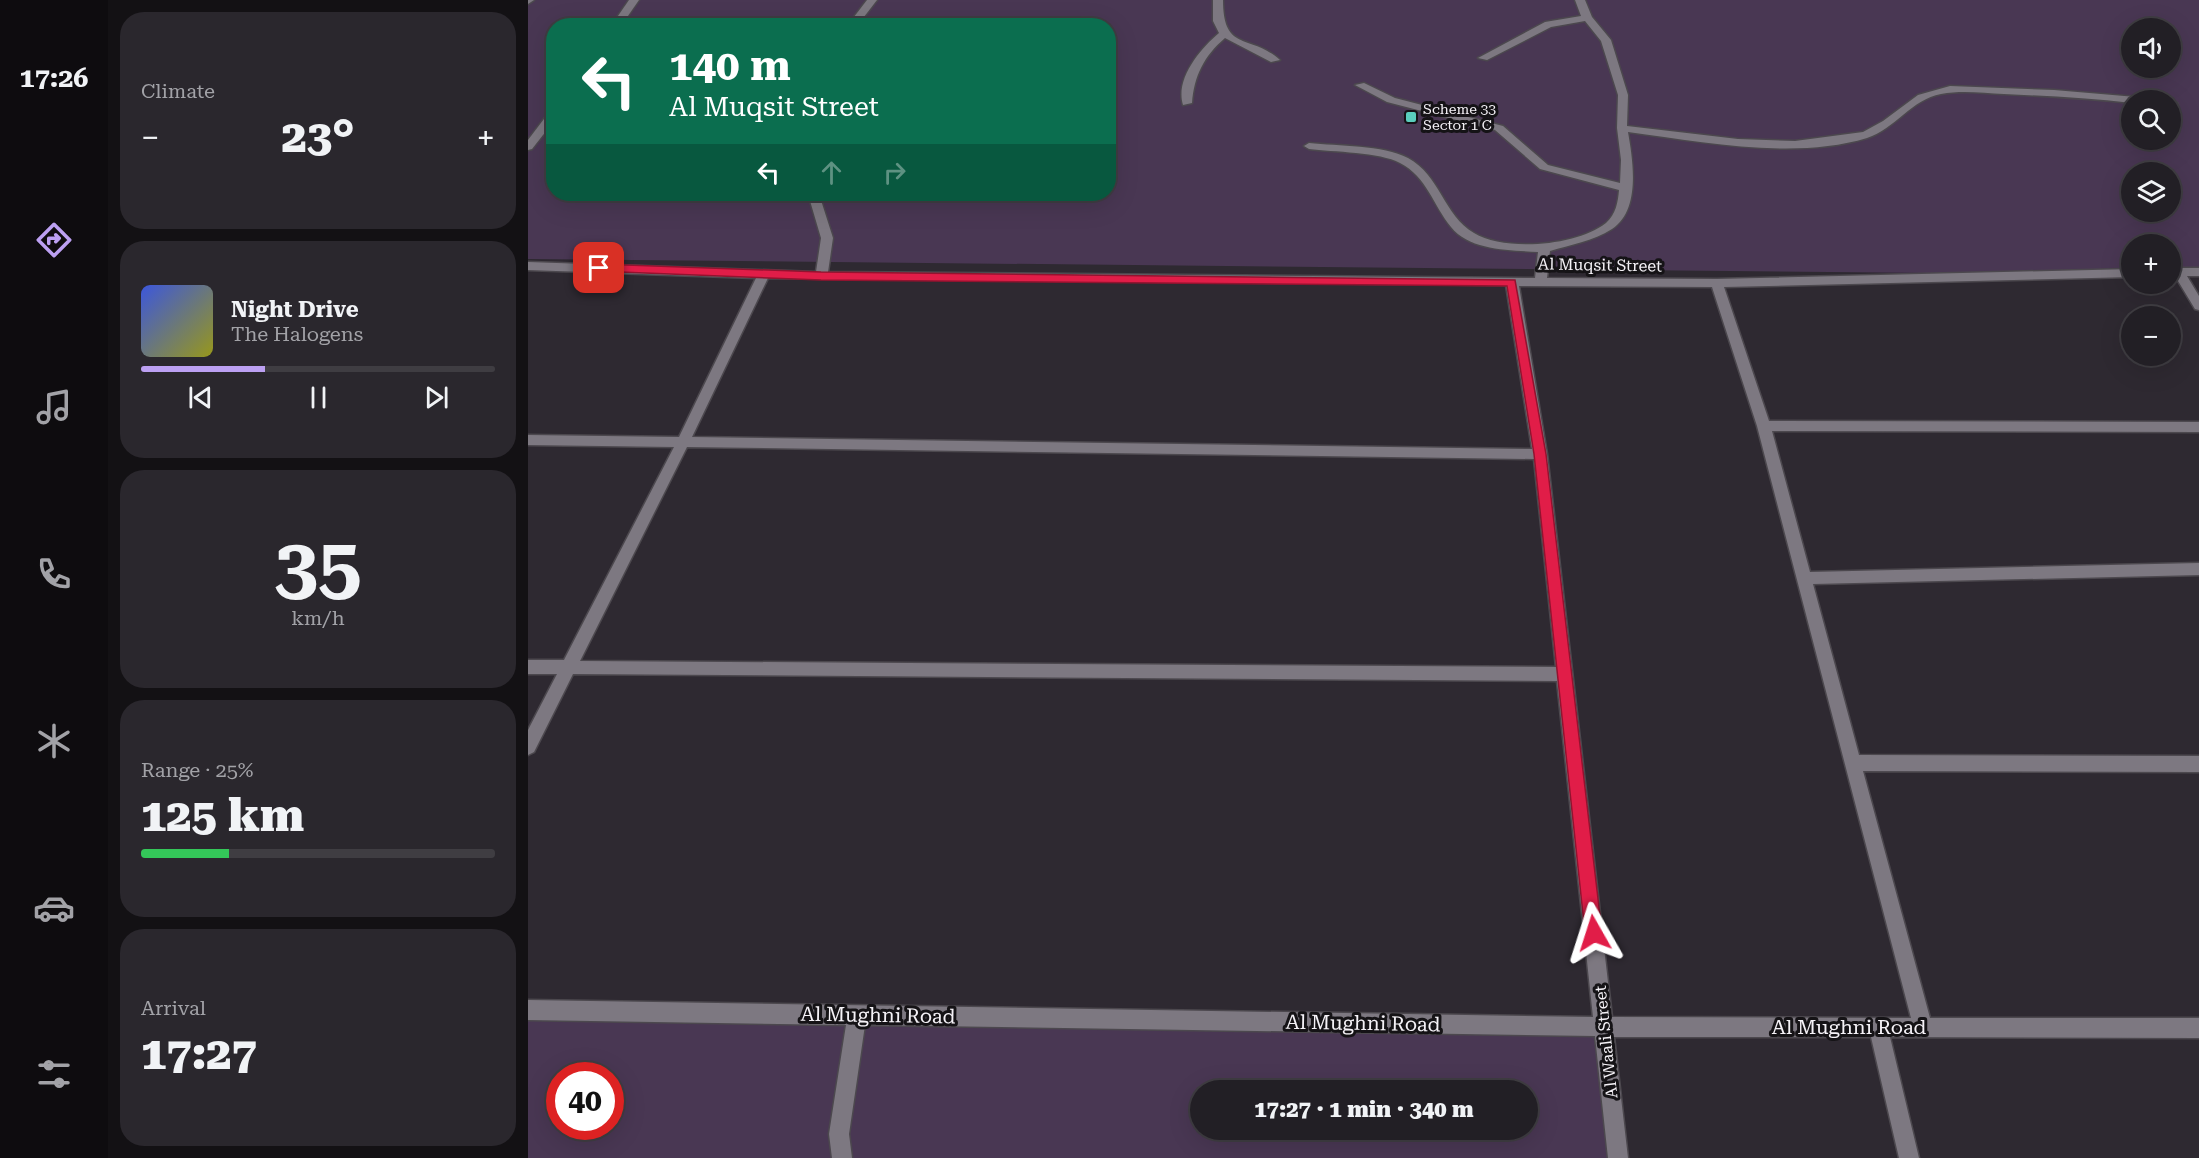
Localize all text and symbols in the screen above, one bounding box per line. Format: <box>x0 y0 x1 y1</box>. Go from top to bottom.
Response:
map controls <box>2121 18 2181 366</box>
button: sound <box>2121 18 2181 78</box>
text: 140 m <box>669 41 791 90</box>
icon: left <box>570 42 648 120</box>
text: 17:26 <box>20 62 88 94</box>
text: Climate <box>141 79 215 103</box>
button: search <box>2121 90 2181 150</box>
text: Al Muqsit Street <box>669 91 879 123</box>
place label: Scheme 33 Sector 1 C <box>1423 101 1496 133</box>
text: 23° <box>282 110 355 163</box>
marker: Scheme 33 Sector 1 C <box>1404 110 1418 124</box>
text: − <box>141 118 159 157</box>
text: + <box>477 118 495 157</box>
icon: left <box>752 156 785 189</box>
icon: ahead <box>815 156 848 189</box>
icon: right <box>878 156 911 189</box>
button: layers <box>2121 162 2181 222</box>
icon: directions <box>33 219 75 261</box>
button: + <box>2121 234 2181 294</box>
pin <box>573 242 624 293</box>
icon: arrive <box>582 251 615 284</box>
street label: Al Muqsit Street <box>1538 254 1662 276</box>
text: Night Drive <box>231 297 359 322</box>
button: − <box>2121 306 2181 366</box>
text: The Halogens <box>231 322 363 346</box>
icon: previous <box>184 381 217 414</box>
icon: pause <box>302 381 335 414</box>
icon: next <box>420 381 453 414</box>
icon: music <box>33 386 75 428</box>
text: 35 <box>274 521 362 612</box>
icon: phone <box>33 553 75 595</box>
text: km/h <box>291 606 345 630</box>
icon: climate <box>33 720 75 762</box>
text: Range · 25% <box>141 758 253 782</box>
text: 125 km <box>141 789 304 842</box>
icon: car <box>33 887 75 929</box>
position arrow <box>1562 901 1626 965</box>
street label: Al Waali Street <box>1591 985 1621 1099</box>
text: Arrival <box>141 996 206 1020</box>
street label: Al Mughni Road <box>800 1002 956 1028</box>
street label: Al Mughni Road <box>1285 1010 1441 1036</box>
street label: Al Mughni Road <box>1772 1015 1927 1039</box>
text: 17:27 <box>141 1027 257 1080</box>
icon: filters <box>33 1053 75 1095</box>
speed limit sign: 40 <box>546 1062 624 1140</box>
text: 17:27 · 1 min · 340 m <box>1254 1097 1474 1122</box>

